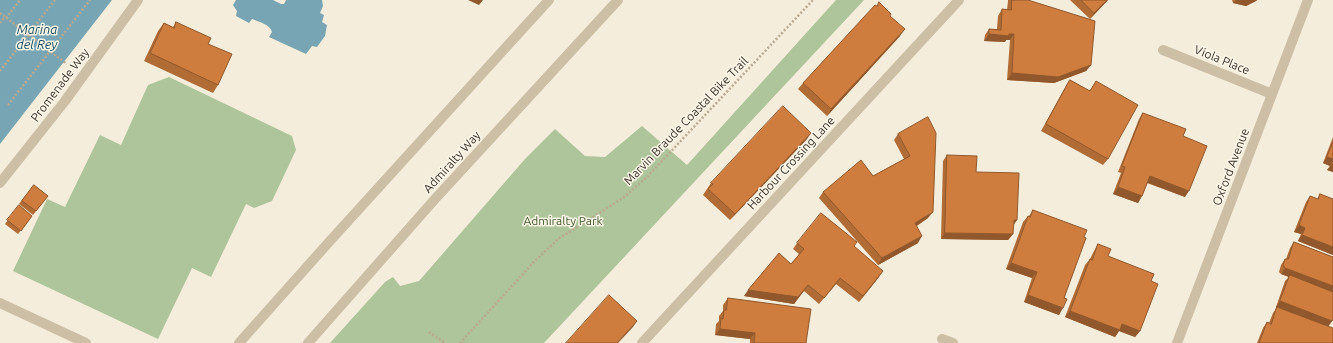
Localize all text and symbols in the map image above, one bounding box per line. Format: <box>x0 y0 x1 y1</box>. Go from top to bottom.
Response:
water label: Marina del Rey <box>17 22 57 53</box>
street label: Viola Place <box>1192 42 1252 78</box>
street label: Promenade Way <box>28 46 92 124</box>
street label: Marvin Braude Coastal Bike Trail <box>621 54 751 188</box>
street label: Harbour Crossing Lane <box>744 114 838 212</box>
street label: Oxford Avenue <box>1210 126 1252 208</box>
street label: Admiralty Way <box>421 128 483 196</box>
park label: Admiralty Park <box>523 214 603 228</box>

